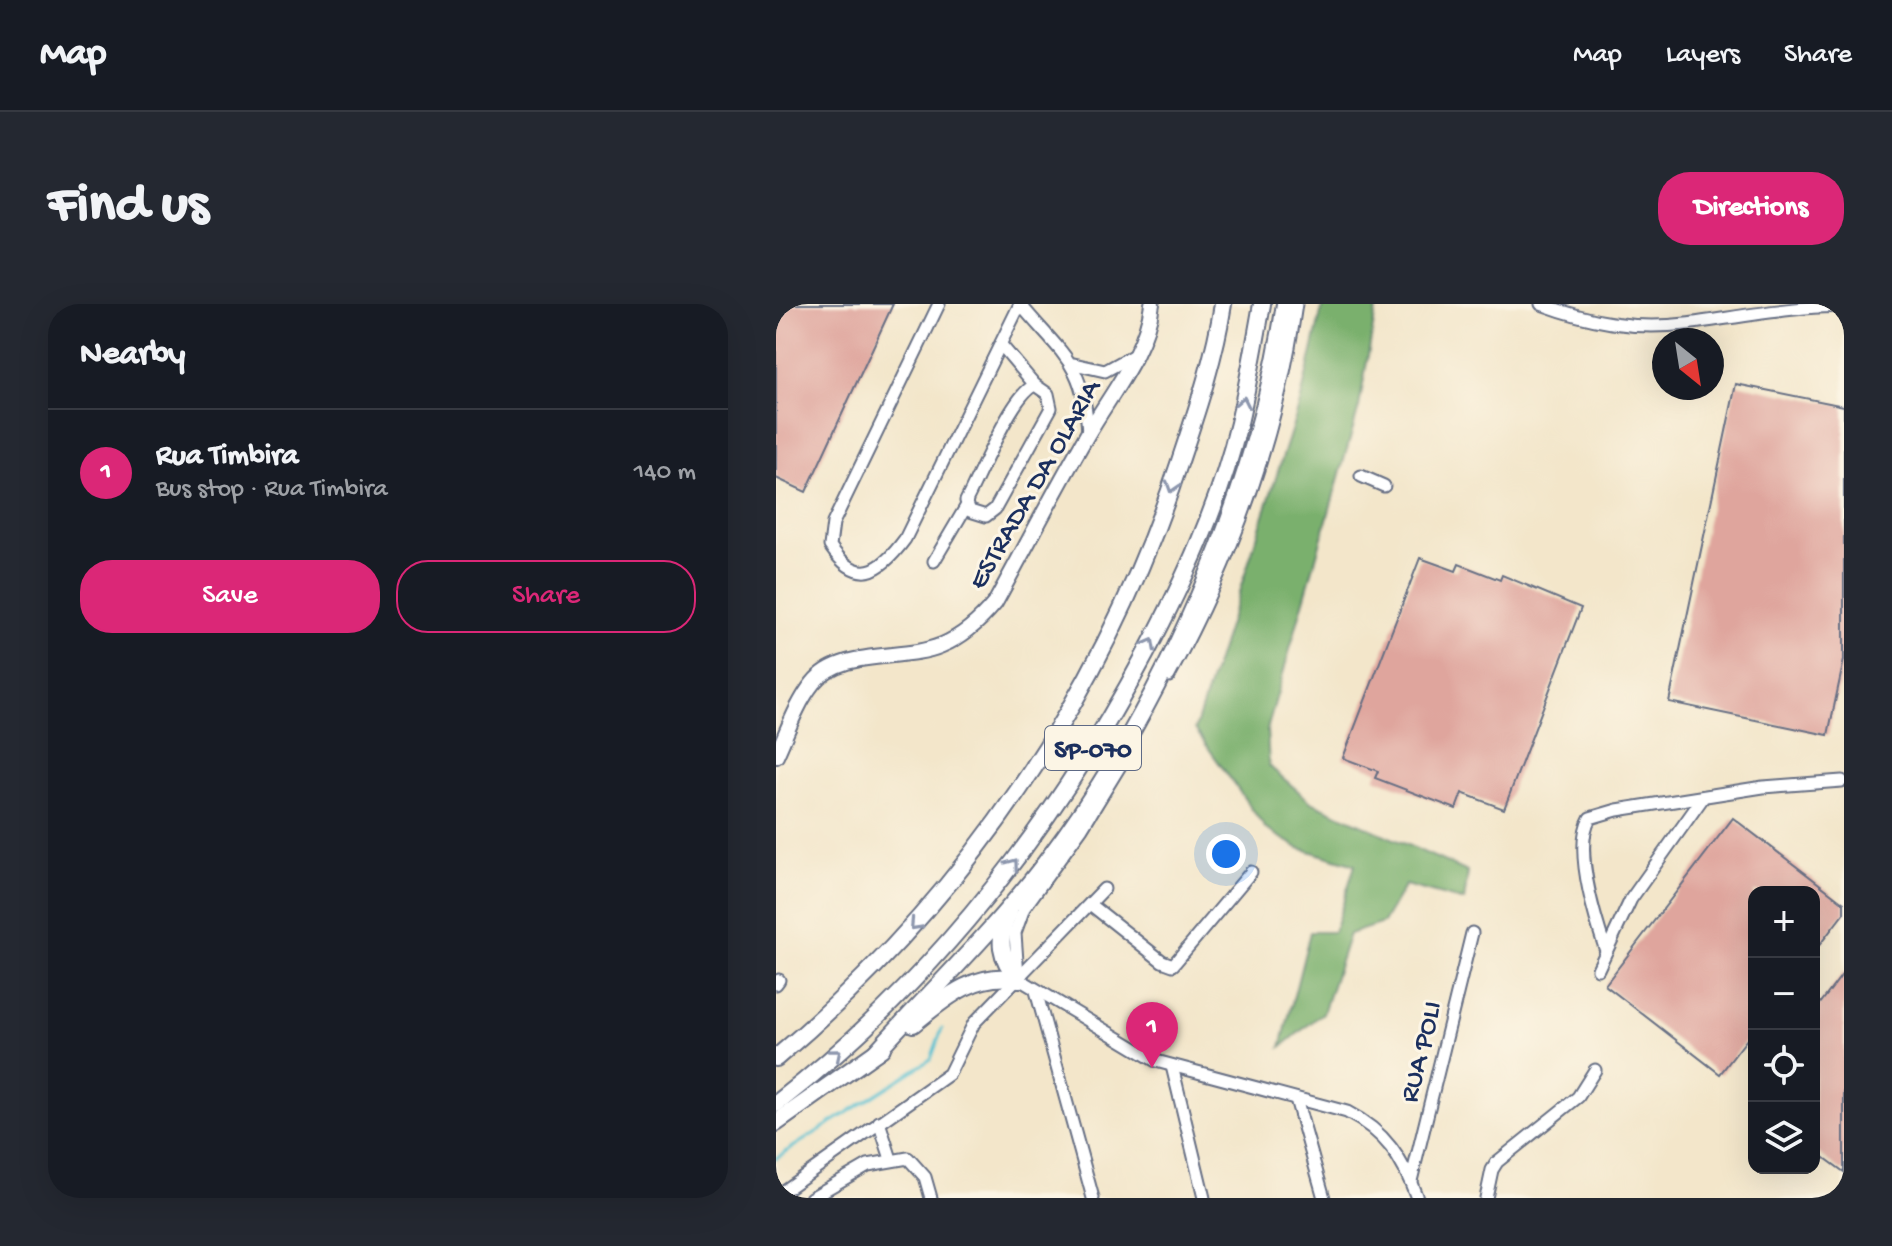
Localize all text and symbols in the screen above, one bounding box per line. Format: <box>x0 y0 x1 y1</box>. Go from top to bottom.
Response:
text: Map <box>40 33 106 77</box>
text: Map <box>1573 39 1622 72</box>
text: Layers <box>1666 39 1740 72</box>
text: Share <box>1784 39 1852 72</box>
button: Directions <box>1658 172 1844 245</box>
text: Find us <box>48 175 208 241</box>
north arrow <box>1652 328 1724 400</box>
text: Nearby <box>80 336 185 376</box>
street label: ESTRADA DA OLARIA <box>962 373 1110 596</box>
one-way arrow <box>1234 396 1251 409</box>
text: Rua Timbira <box>156 440 299 475</box>
text: 1 <box>101 458 111 489</box>
text: 140 m <box>634 458 696 489</box>
text: Bus stop · Rua Timbira <box>156 475 388 506</box>
one-way arrow <box>1165 480 1181 493</box>
button: Save <box>80 560 380 633</box>
button: Share <box>396 560 696 633</box>
one-way arrow <box>1141 638 1156 652</box>
road number: SP-070 <box>1045 726 1141 770</box>
your location <box>1206 834 1246 874</box>
one-way arrow <box>1003 858 1017 873</box>
map controls <box>1748 886 1820 1174</box>
button: + <box>1748 886 1820 958</box>
one-way arrow <box>910 916 924 931</box>
button: − <box>1748 958 1820 1030</box>
street label: RUA POLI <box>1394 998 1451 1106</box>
pin: 1 <box>1126 1002 1178 1068</box>
button: locate <box>1748 1030 1820 1102</box>
one-way arrow <box>827 1049 841 1064</box>
button: layers <box>1748 1102 1820 1174</box>

